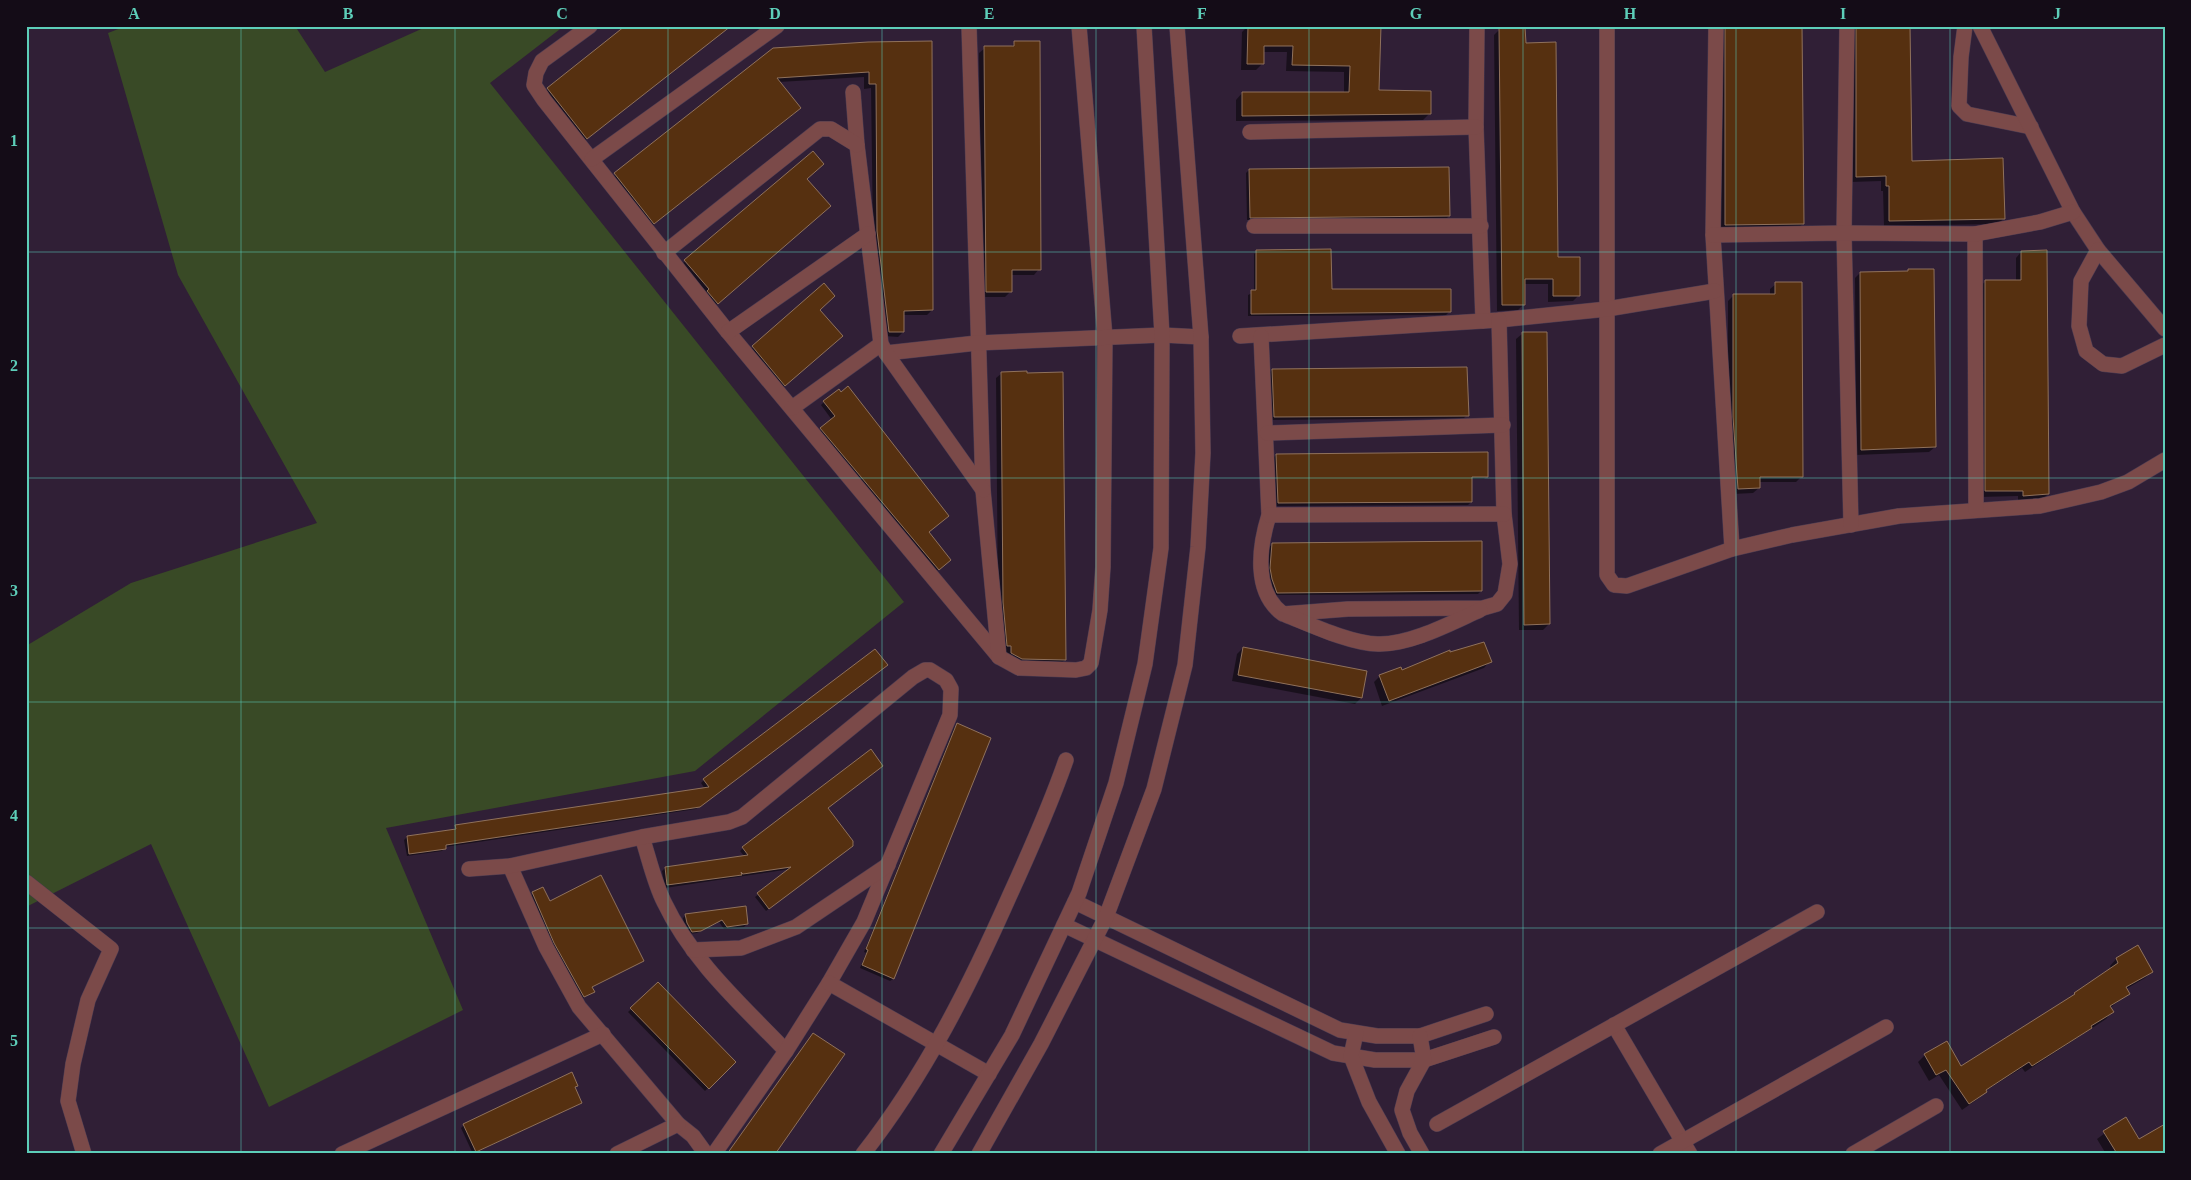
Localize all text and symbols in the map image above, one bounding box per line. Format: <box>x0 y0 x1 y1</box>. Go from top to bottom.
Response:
text: A <box>128 5 140 22</box>
text: B <box>343 5 354 22</box>
text: C <box>556 5 568 22</box>
text: D <box>769 5 781 22</box>
text: E <box>984 5 994 22</box>
text: F <box>1197 5 1207 22</box>
text: G <box>1410 5 1423 22</box>
text: H <box>1624 5 1637 22</box>
text: I <box>1840 5 1846 22</box>
text: J <box>2053 5 2061 22</box>
text: 1 <box>10 132 18 149</box>
text: 2 <box>10 357 18 374</box>
text: 3 <box>10 582 18 599</box>
text: 4 <box>10 807 18 824</box>
text: 5 <box>10 1032 18 1049</box>

